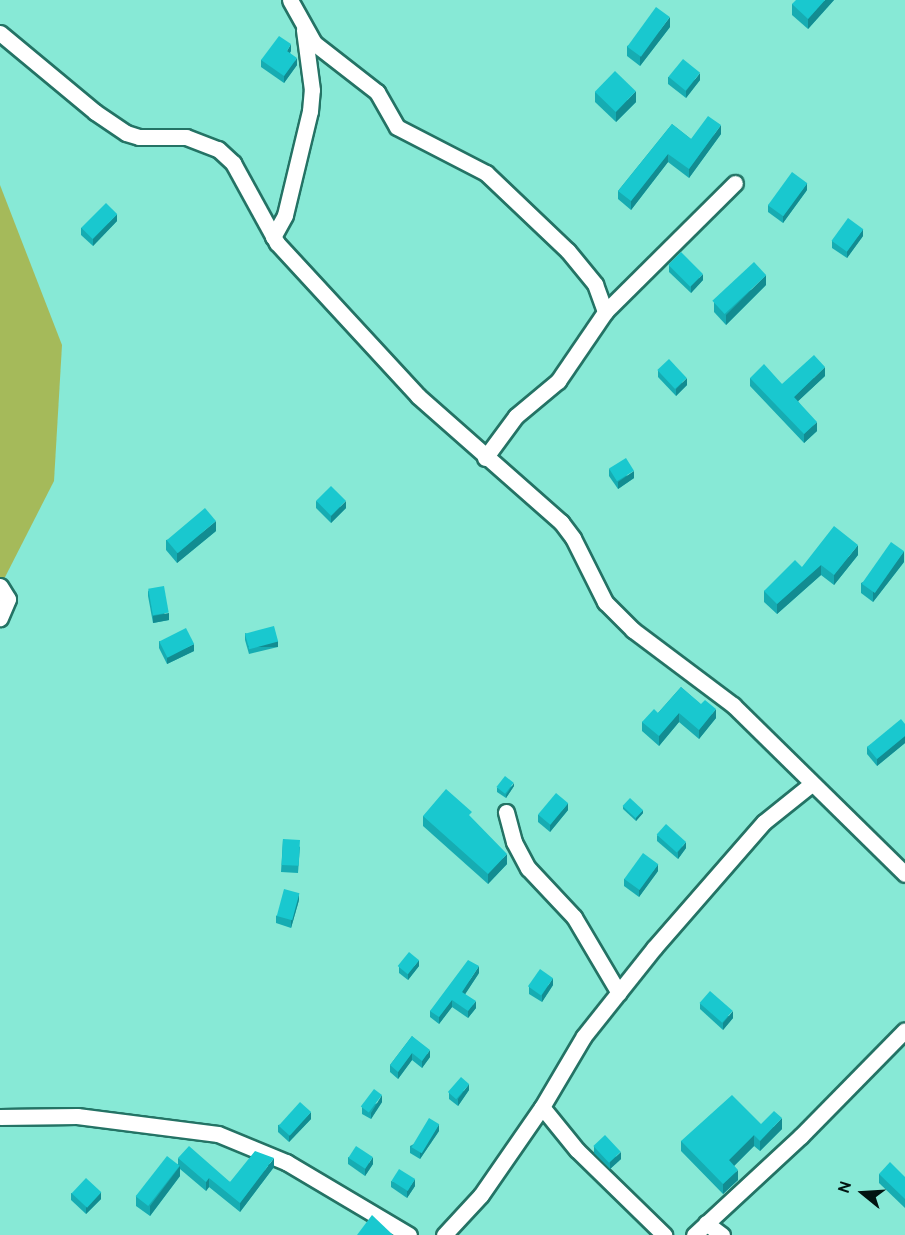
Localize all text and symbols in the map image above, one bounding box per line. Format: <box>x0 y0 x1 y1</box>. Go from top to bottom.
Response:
north arrow <box>833 1163 893 1223</box>
text: N <box>835 1179 857 1196</box>

